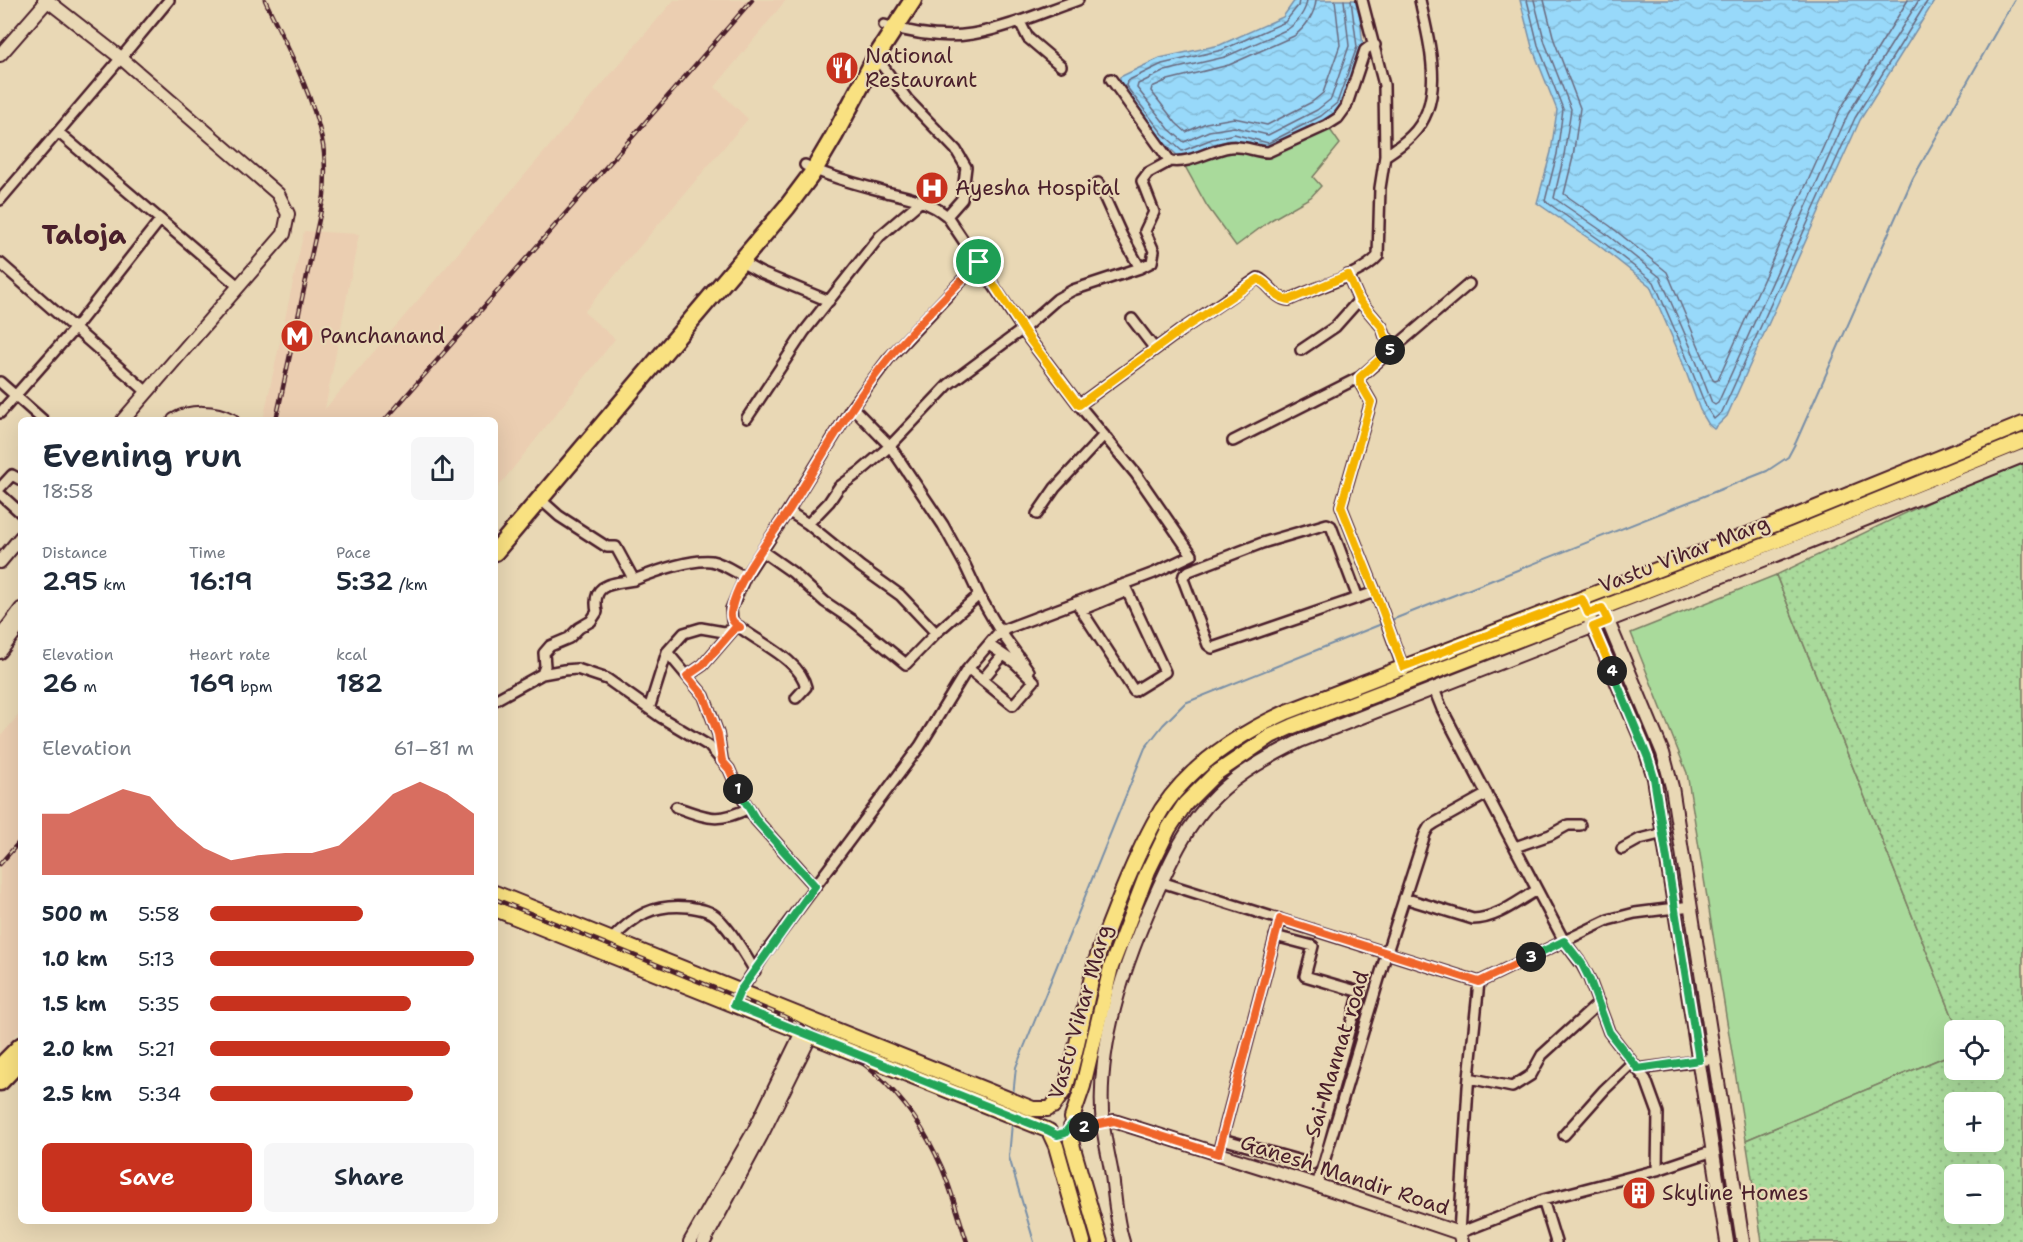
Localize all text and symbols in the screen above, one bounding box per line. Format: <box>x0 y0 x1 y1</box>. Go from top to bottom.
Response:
place label: National Restaurant <box>865 42 977 94</box>
restaurant icon: National Restaurant <box>824 50 860 86</box>
hospital icon: Ayesha Hospital <box>914 170 950 206</box>
place label: Ayesha Hospital <box>955 174 1121 202</box>
district label: Taloja <box>42 216 127 253</box>
pin <box>953 236 1004 287</box>
icon: arrive <box>962 245 995 278</box>
metro station icon: Panchanand <box>279 318 315 354</box>
place label: Panchanand <box>320 322 445 350</box>
pin: 5 <box>1375 335 1405 365</box>
text: 5 <box>1385 339 1395 360</box>
text: Evening run <box>42 433 242 478</box>
button: share <box>411 437 474 500</box>
text: 18:58 <box>42 478 94 504</box>
street label: Vastu Vihar Marg <box>1595 509 1773 599</box>
text: Distance <box>42 542 108 563</box>
text: Time <box>189 542 226 563</box>
text: Pace <box>336 542 371 563</box>
text: 2.95 <box>42 563 98 598</box>
text: 16:19 <box>189 563 253 598</box>
text: 5:32 <box>336 563 394 598</box>
text: km <box>98 574 126 595</box>
text: /km <box>394 574 428 595</box>
text: Elevation <box>42 644 114 665</box>
text: Heart rate <box>189 644 271 665</box>
text: kcal <box>336 644 367 665</box>
pin: 4 <box>1597 656 1627 686</box>
text: 4 <box>1606 660 1618 681</box>
text: 26 <box>42 665 78 700</box>
text: 169 <box>189 665 235 700</box>
text: 182 <box>336 665 383 700</box>
text: m <box>78 676 97 697</box>
text: bpm <box>235 676 273 697</box>
text: Elevation <box>42 735 132 761</box>
text: 61–81 m <box>394 735 474 761</box>
pin: 1 <box>723 774 753 804</box>
text: 1 <box>734 778 742 799</box>
text: 500 m <box>42 901 108 927</box>
text: 5:58 <box>138 901 180 927</box>
street label: Vastu Vihar Marg <box>1042 921 1118 1103</box>
pin: 3 <box>1516 942 1546 972</box>
text: 1.0 km <box>42 946 107 972</box>
text: 5:13 <box>138 946 175 972</box>
text: 3 <box>1525 946 1537 967</box>
street label: Sai Mannat road <box>1298 967 1376 1141</box>
text: 1.5 km <box>42 991 106 1017</box>
text: 5:35 <box>138 991 180 1017</box>
map controls <box>1944 1020 2004 1224</box>
button: locate <box>1944 1020 2004 1080</box>
text: 2.0 km <box>42 1036 113 1062</box>
text: 5:21 <box>138 1036 175 1062</box>
text: 2.5 km <box>42 1081 112 1107</box>
text: 5:34 <box>138 1081 181 1107</box>
button: + <box>1944 1092 2004 1152</box>
pin: 2 <box>1069 1112 1099 1142</box>
text: 2 <box>1078 1116 1090 1137</box>
street label: Ganesh Mandir Road <box>1237 1128 1453 1222</box>
button: Save <box>42 1143 252 1212</box>
button: Share <box>264 1143 474 1212</box>
button: − <box>1944 1164 2004 1224</box>
building icon: Skyline Homes <box>1621 1175 1657 1211</box>
place label: Skyline Homes <box>1662 1179 1809 1207</box>

